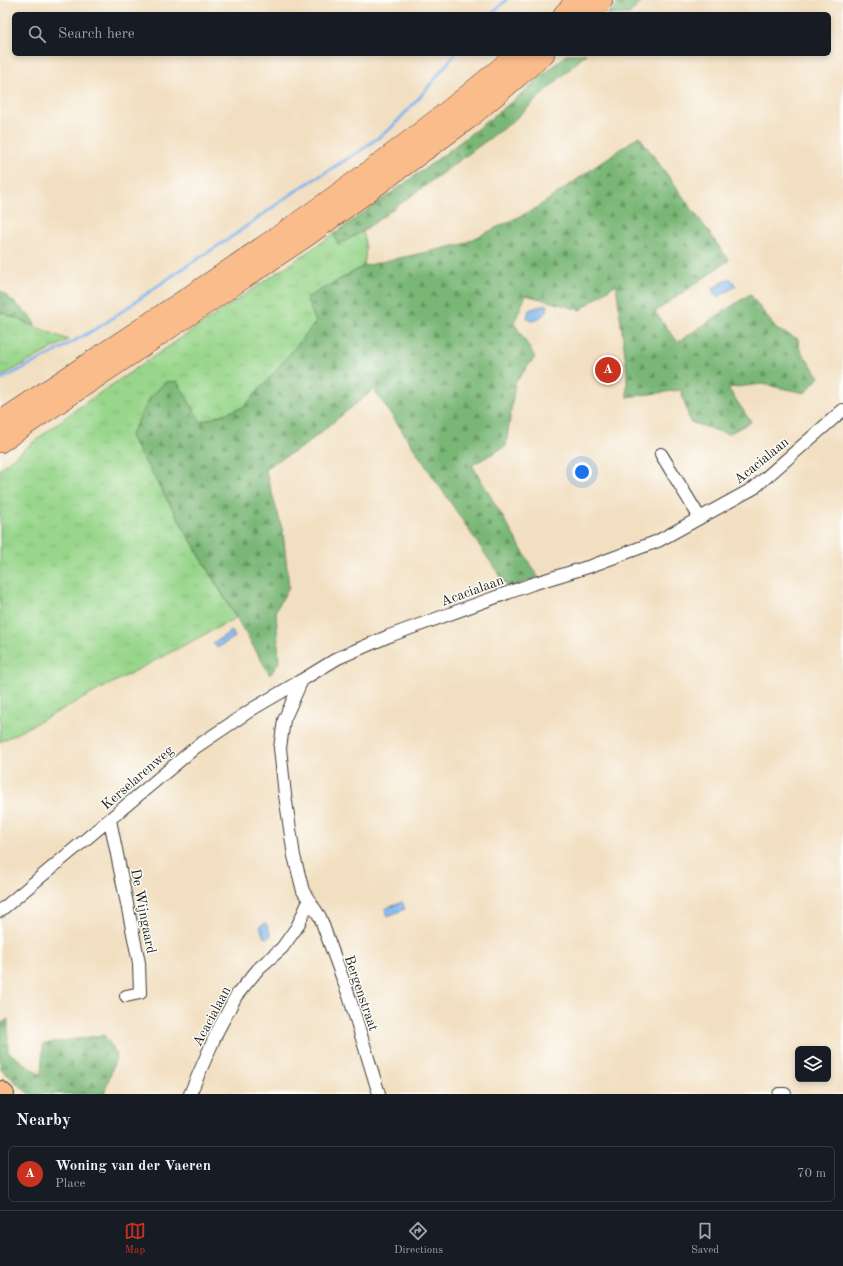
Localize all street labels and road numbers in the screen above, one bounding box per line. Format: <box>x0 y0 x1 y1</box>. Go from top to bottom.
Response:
street label: Acacialaan <box>732 434 792 487</box>
street label: Acacialaan <box>439 573 506 609</box>
street label: Kerselarenweg <box>99 743 177 813</box>
street label: De Wijngaard <box>128 868 158 955</box>
street label: Bergenstraat <box>342 954 381 1033</box>
street label: Acacialaan <box>190 984 234 1049</box>

